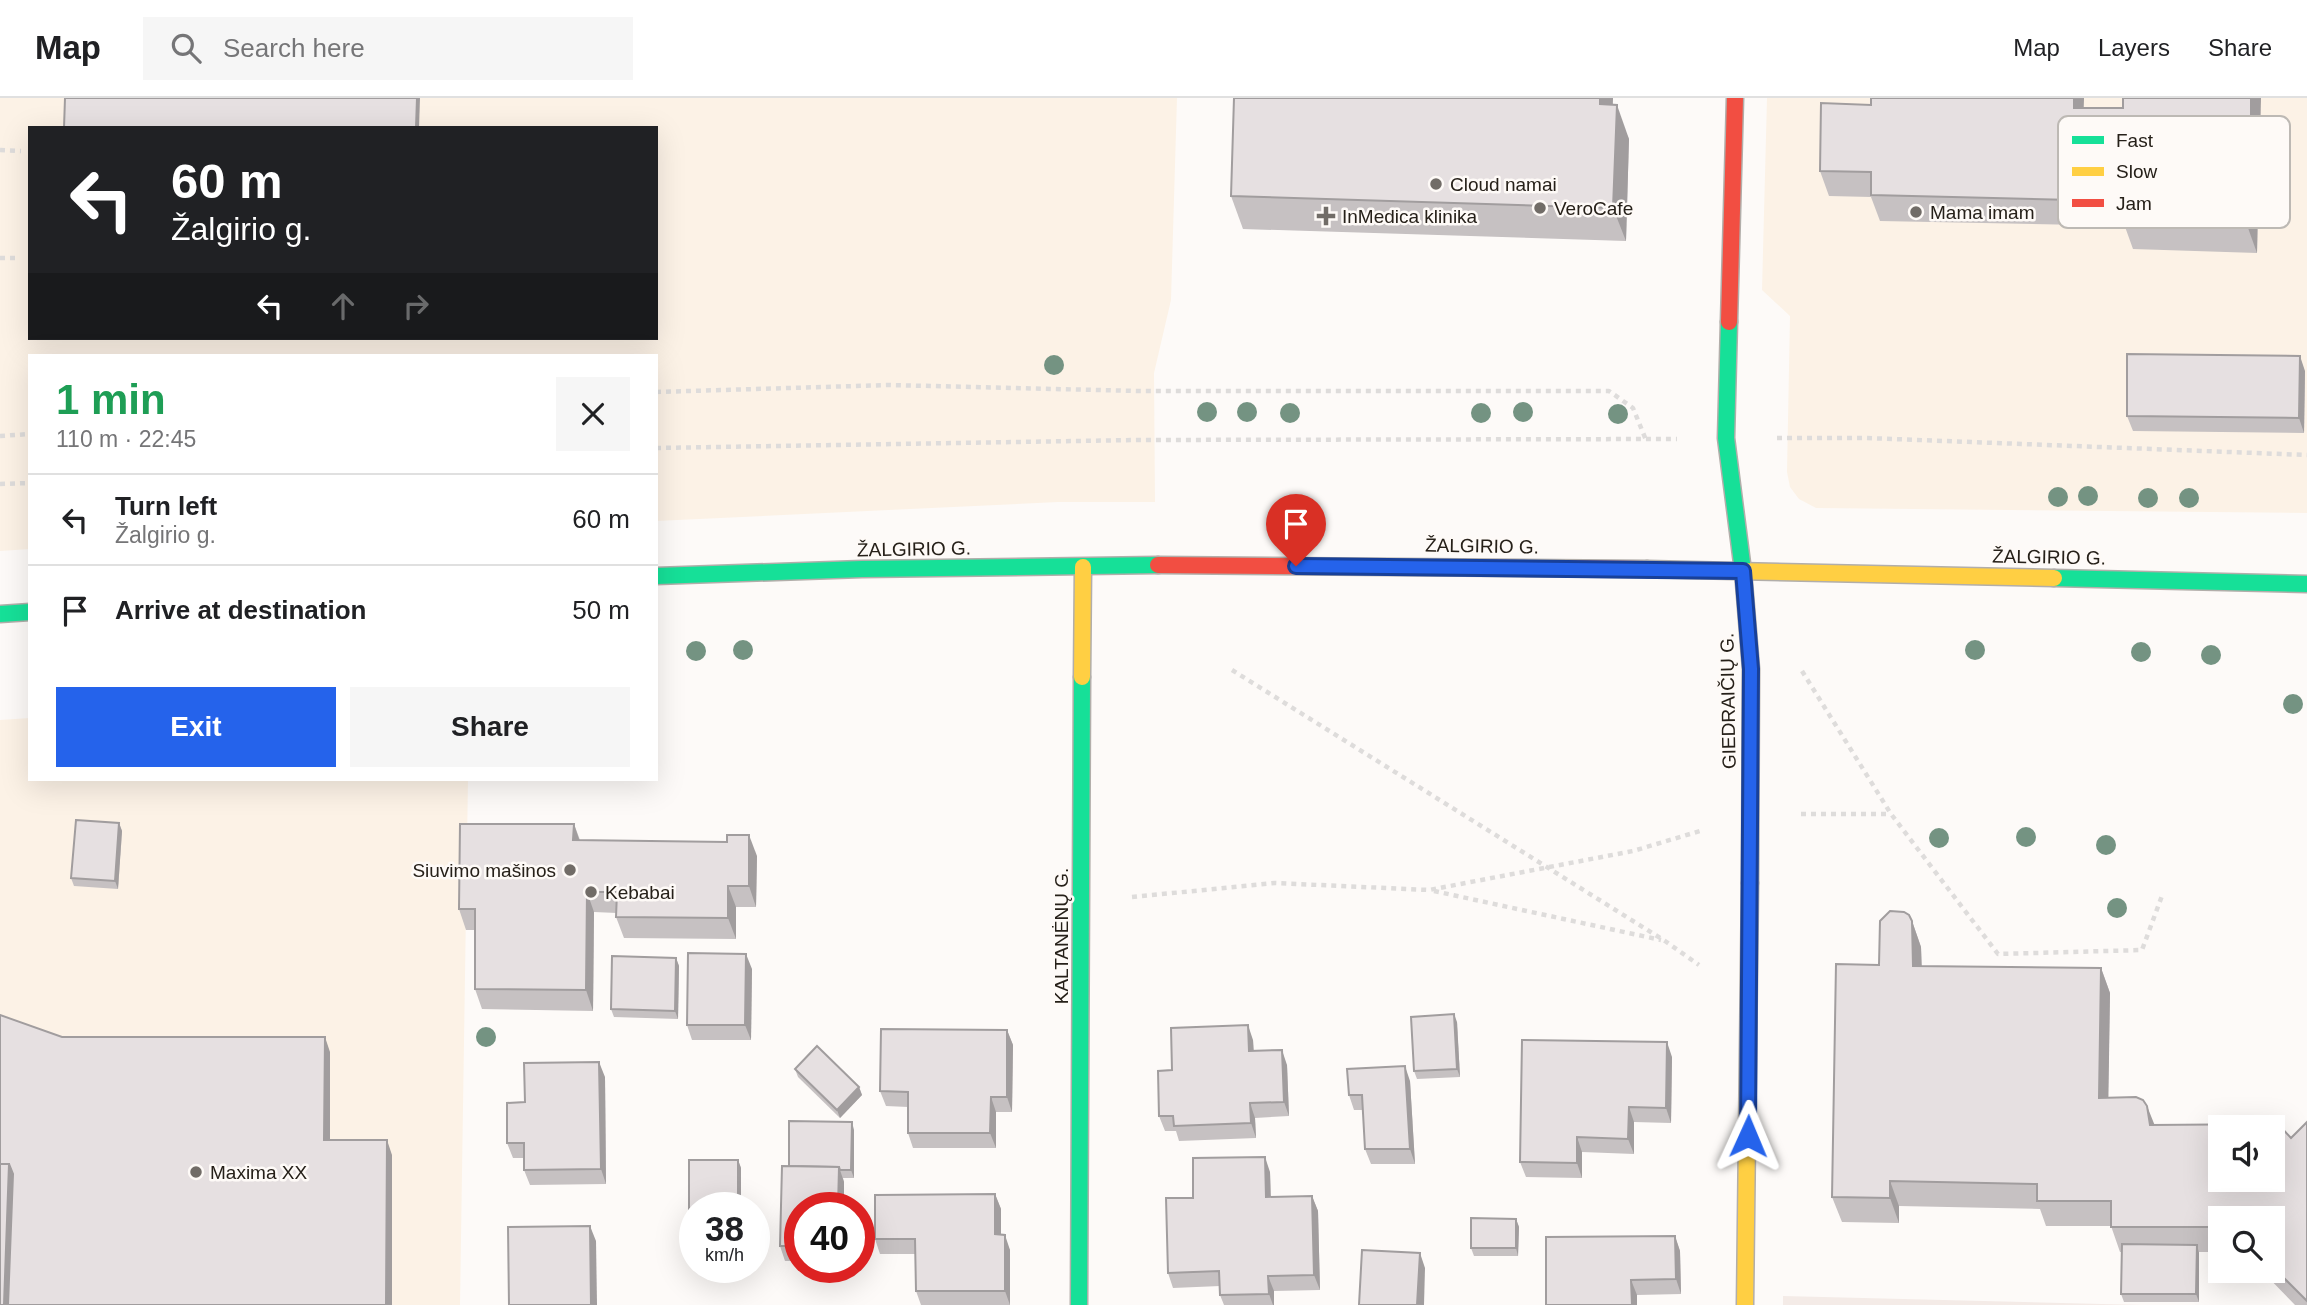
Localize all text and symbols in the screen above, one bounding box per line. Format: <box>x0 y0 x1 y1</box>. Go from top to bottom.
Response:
search box <box>143 17 633 80</box>
text: Map <box>35 29 101 66</box>
icon: search <box>167 29 205 67</box>
text: Search here <box>223 33 365 63</box>
text: Map <box>2013 34 2060 61</box>
text: Layers <box>2098 34 2170 61</box>
text: Share <box>2208 34 2272 61</box>
legend <box>2058 116 2290 228</box>
text: Fast <box>2116 130 2154 151</box>
icon: left <box>56 154 147 245</box>
text: 60 m <box>171 154 283 208</box>
text: Slow <box>2116 161 2157 182</box>
place label: Cloud namai <box>1450 174 1557 195</box>
marker: Cloud namai <box>1428 176 1444 192</box>
text: Jam <box>2116 193 2152 214</box>
place label: VeroCafe <box>1554 198 1633 219</box>
marker: VeroCafe <box>1532 200 1548 216</box>
place label: Mama imam <box>1930 202 2035 223</box>
marker: Mama imam <box>1908 204 1924 220</box>
marker: InMedica klinika <box>1316 206 1336 226</box>
place label: InMedica klinika <box>1342 206 1478 227</box>
text: Žalgirio g. <box>171 211 312 247</box>
icon: left <box>251 287 289 325</box>
icon: ahead <box>324 287 362 325</box>
icon: right <box>397 287 435 325</box>
text: 1 min <box>56 376 166 423</box>
button: close <box>556 377 630 451</box>
text: 110 m · 22:45 <box>56 426 196 452</box>
text: Turn left <box>115 491 217 521</box>
pin <box>1266 494 1326 566</box>
icon: left <box>56 501 94 539</box>
text: 60 m <box>572 504 630 534</box>
icon: arrive <box>1277 505 1315 543</box>
text: Žalgirio g. <box>115 522 216 548</box>
street label: ŽALGIRIO G. <box>1425 535 1539 557</box>
street label: ŽALGIRIO G. <box>857 538 971 560</box>
street label: ŽALGIRIO G. <box>1992 546 2106 568</box>
icon: arrive <box>56 592 94 630</box>
text: Arrive at destination <box>115 595 366 625</box>
text: 50 m <box>572 595 630 625</box>
street label: GIEDRAIČIŲ G. <box>1716 633 1740 769</box>
button: Exit <box>56 687 336 767</box>
button: Share <box>350 687 630 767</box>
place label: Siuvimo mašinos <box>412 860 556 881</box>
marker: Siuvimo mašinos <box>562 862 578 878</box>
street label: KALTANĖNŲ G. <box>1051 868 1072 1004</box>
place label: Kebabai <box>605 882 675 903</box>
marker: Kebabai <box>583 884 599 900</box>
position arrow <box>1711 1099 1785 1173</box>
map controls <box>2208 1115 2285 1283</box>
button: sound <box>2208 1115 2285 1192</box>
place label: Maxima XX <box>210 1162 307 1183</box>
marker: Maxima XX <box>188 1164 204 1180</box>
speed limit sign: 40 <box>784 1192 875 1283</box>
button: search <box>2208 1206 2285 1283</box>
text: 38 <box>705 1209 744 1248</box>
text: km/h <box>705 1245 744 1265</box>

